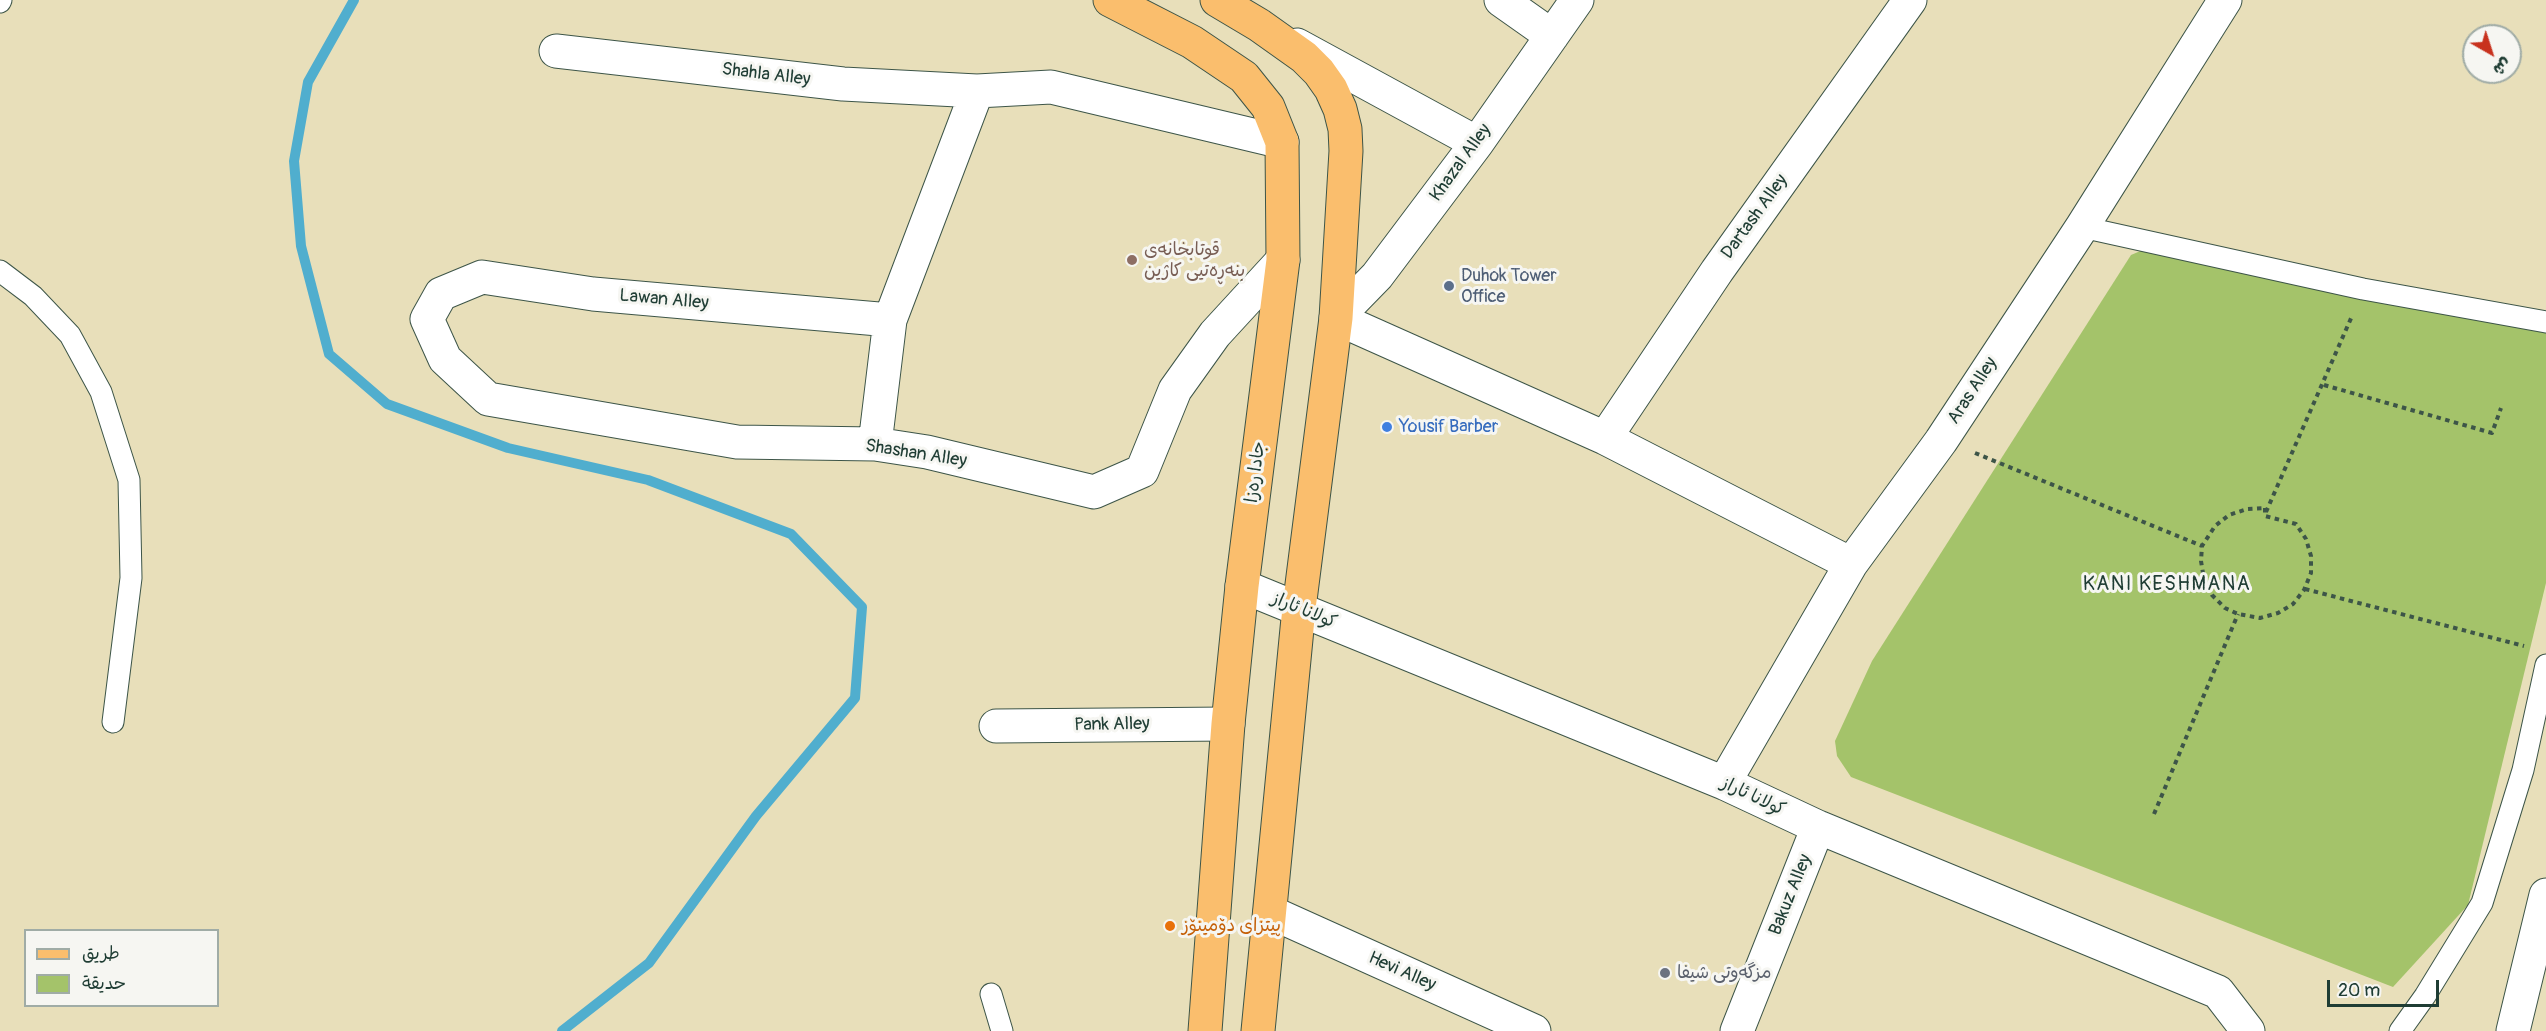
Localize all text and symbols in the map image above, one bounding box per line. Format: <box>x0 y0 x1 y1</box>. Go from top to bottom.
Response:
north arrow <box>2462 24 2522 84</box>
text: ش <box>2489 53 2515 80</box>
street label: Shahla Alley <box>720 59 812 91</box>
street label: Khazal Alley <box>1426 120 1496 206</box>
street label: Dartash Alley <box>1717 171 1793 263</box>
place label: قوتابخانەی بنەڕەتیی کاژین <box>1144 239 1245 282</box>
marker: قوتابخانەی بنەڕەتیی کاژین <box>1125 253 1139 267</box>
place label: Duhok Tower Office <box>1461 265 1557 308</box>
marker: Duhok Tower Office <box>1442 279 1456 293</box>
street label: Lawan Alley <box>619 285 709 315</box>
street label: Aras Alley <box>1943 354 2003 428</box>
place label: Yousif Barber <box>1399 416 1498 438</box>
marker: Yousif Barber <box>1380 420 1394 434</box>
street label: Shashan Alley <box>864 435 968 473</box>
street label: جادا ره‌زا <box>1242 440 1270 504</box>
district label: KANI KESHMANA <box>2083 573 2251 597</box>
street label: کولانا ئاراز <box>1268 588 1340 634</box>
street label: Pank Alley <box>1074 714 1150 736</box>
street label: کولانا ئاراز <box>1717 773 1789 821</box>
street label: Bakuz Alley <box>1765 851 1817 939</box>
place label: پیتزای دۆمینۆز <box>1182 915 1281 937</box>
marker: پیتزای دۆمینۆز <box>1163 919 1177 933</box>
legend <box>24 929 219 1007</box>
text: طريق <box>82 942 120 965</box>
street label: Hevi Alley <box>1365 948 1439 996</box>
place label: مزگەوتی شیفا <box>1677 962 1771 984</box>
marker: مزگەوتی شیفا <box>1658 966 1672 980</box>
scale bar <box>2330 968 2442 1006</box>
text: حديقة <box>82 972 126 995</box>
text: 20 m <box>2338 979 2380 1002</box>

